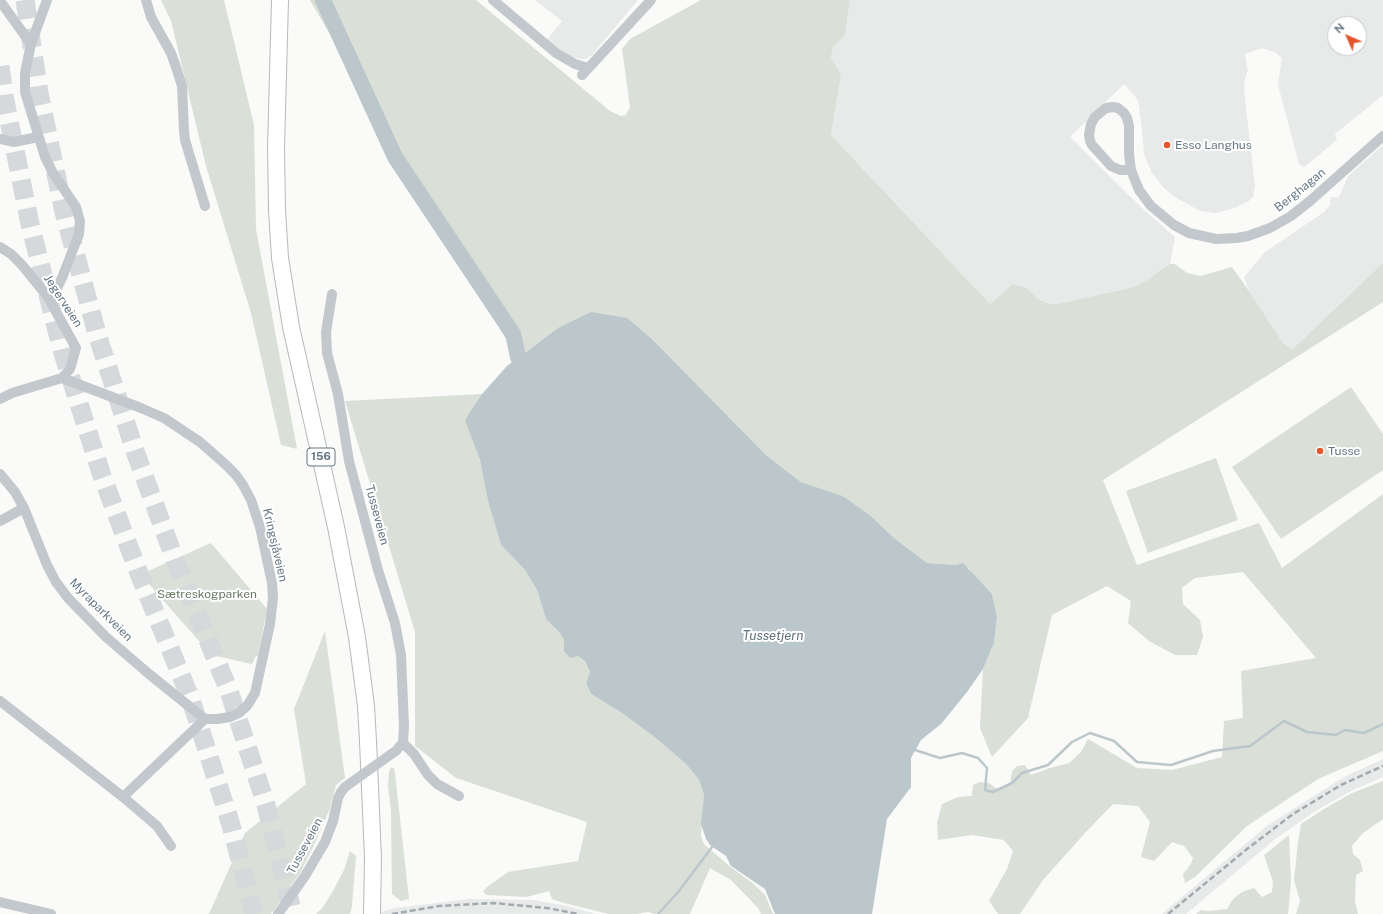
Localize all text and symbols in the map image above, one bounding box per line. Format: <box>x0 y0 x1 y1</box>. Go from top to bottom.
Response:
north arrow <box>1327 16 1367 56</box>
text: N <box>1332 21 1347 36</box>
place label: Esso Langhus <box>1175 138 1252 152</box>
marker: Esso Langhus <box>1162 140 1172 150</box>
street label: Berghagan <box>1272 165 1328 215</box>
street label: Jegerveien <box>41 272 85 330</box>
place label: Tusse <box>1328 444 1360 458</box>
marker: Tusse <box>1315 446 1325 456</box>
road number: 156 <box>307 448 335 466</box>
street label: Tusseveien <box>362 483 392 547</box>
street label: Kringsjåveien <box>260 507 290 583</box>
street label: Myraparkveien <box>67 576 135 644</box>
park label: Sætreskogparken <box>157 587 257 601</box>
water label: Tussetjern <box>743 628 803 644</box>
street label: Tusseveien <box>284 815 326 877</box>

